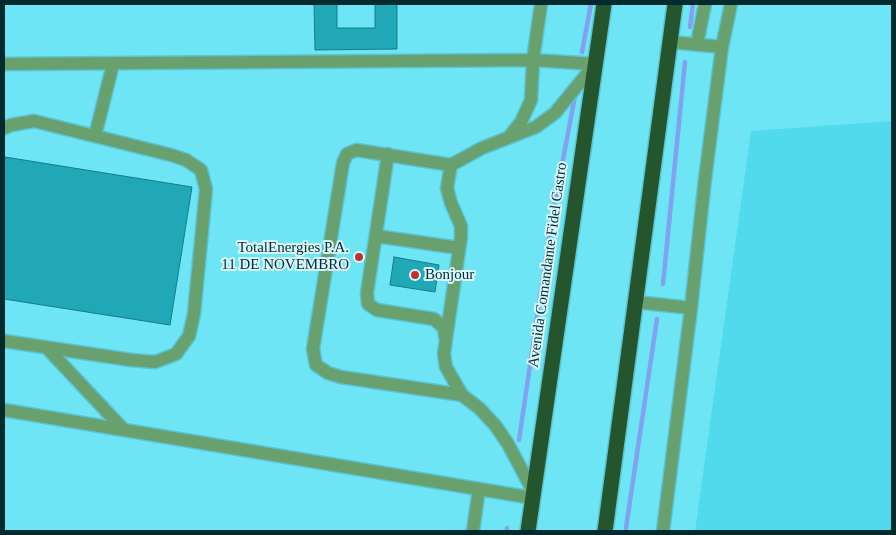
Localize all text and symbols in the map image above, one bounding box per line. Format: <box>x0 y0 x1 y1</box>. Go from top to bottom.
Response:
street label: Avenida Comandante Fidel Castro <box>525 161 571 369</box>
place label: TotalEnergies P.A. 11 DE NOVEMBRO <box>221 239 349 274</box>
marker: TotalEnergies P.A. 11 DE NOVEMBRO <box>353 251 365 263</box>
place label: Bonjour <box>425 266 474 284</box>
marker: Bonjour <box>409 269 421 281</box>

